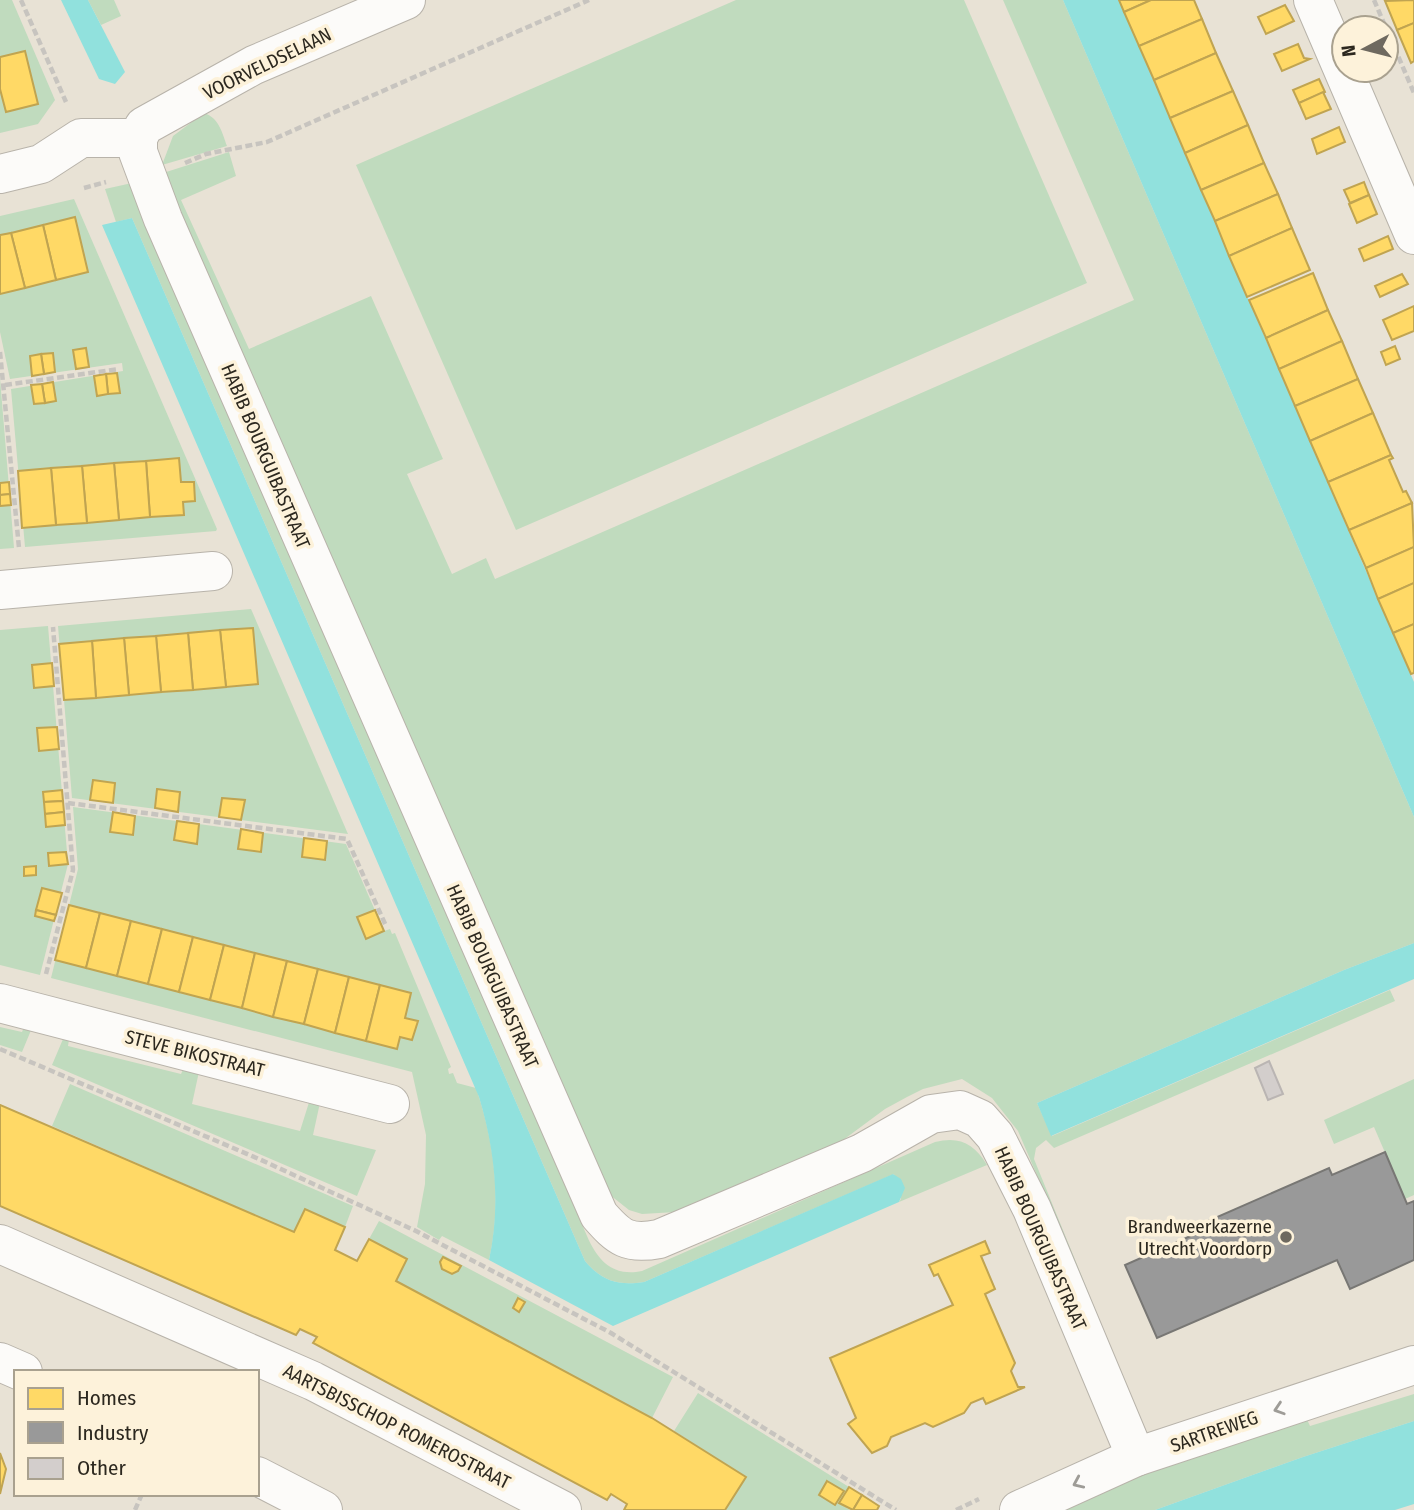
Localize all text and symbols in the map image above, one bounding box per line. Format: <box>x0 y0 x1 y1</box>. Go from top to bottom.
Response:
north arrow <box>1330 14 1400 84</box>
street label: VOORVELDSELAAN <box>199 22 335 104</box>
text: N <box>1337 44 1361 58</box>
street label: HABIB BOURGUIBASTRAAT <box>216 360 315 552</box>
street label: HABIB BOURGUIBASTRAAT <box>442 881 544 1072</box>
street label: STEVE BIKOSTRAAT <box>123 1025 267 1082</box>
street label: HABIB BOURGUIBASTRAAT <box>990 1143 1092 1334</box>
place label: Brandweerkazerne Utrecht Voordorp <box>1128 1215 1272 1260</box>
marker: Brandweerkazerne Utrecht Voordorp <box>1278 1229 1294 1245</box>
street label: AARTSBISSCHOP ROMEROSTRAAT <box>279 1359 514 1494</box>
legend <box>14 1370 259 1496</box>
text: Homes <box>77 1385 136 1411</box>
one-way arrow <box>1273 1400 1285 1415</box>
street label: SARTREWEG <box>1167 1406 1261 1457</box>
text: Industry <box>77 1420 149 1446</box>
text: Other <box>77 1455 126 1481</box>
one-way arrow <box>1073 1475 1085 1489</box>

